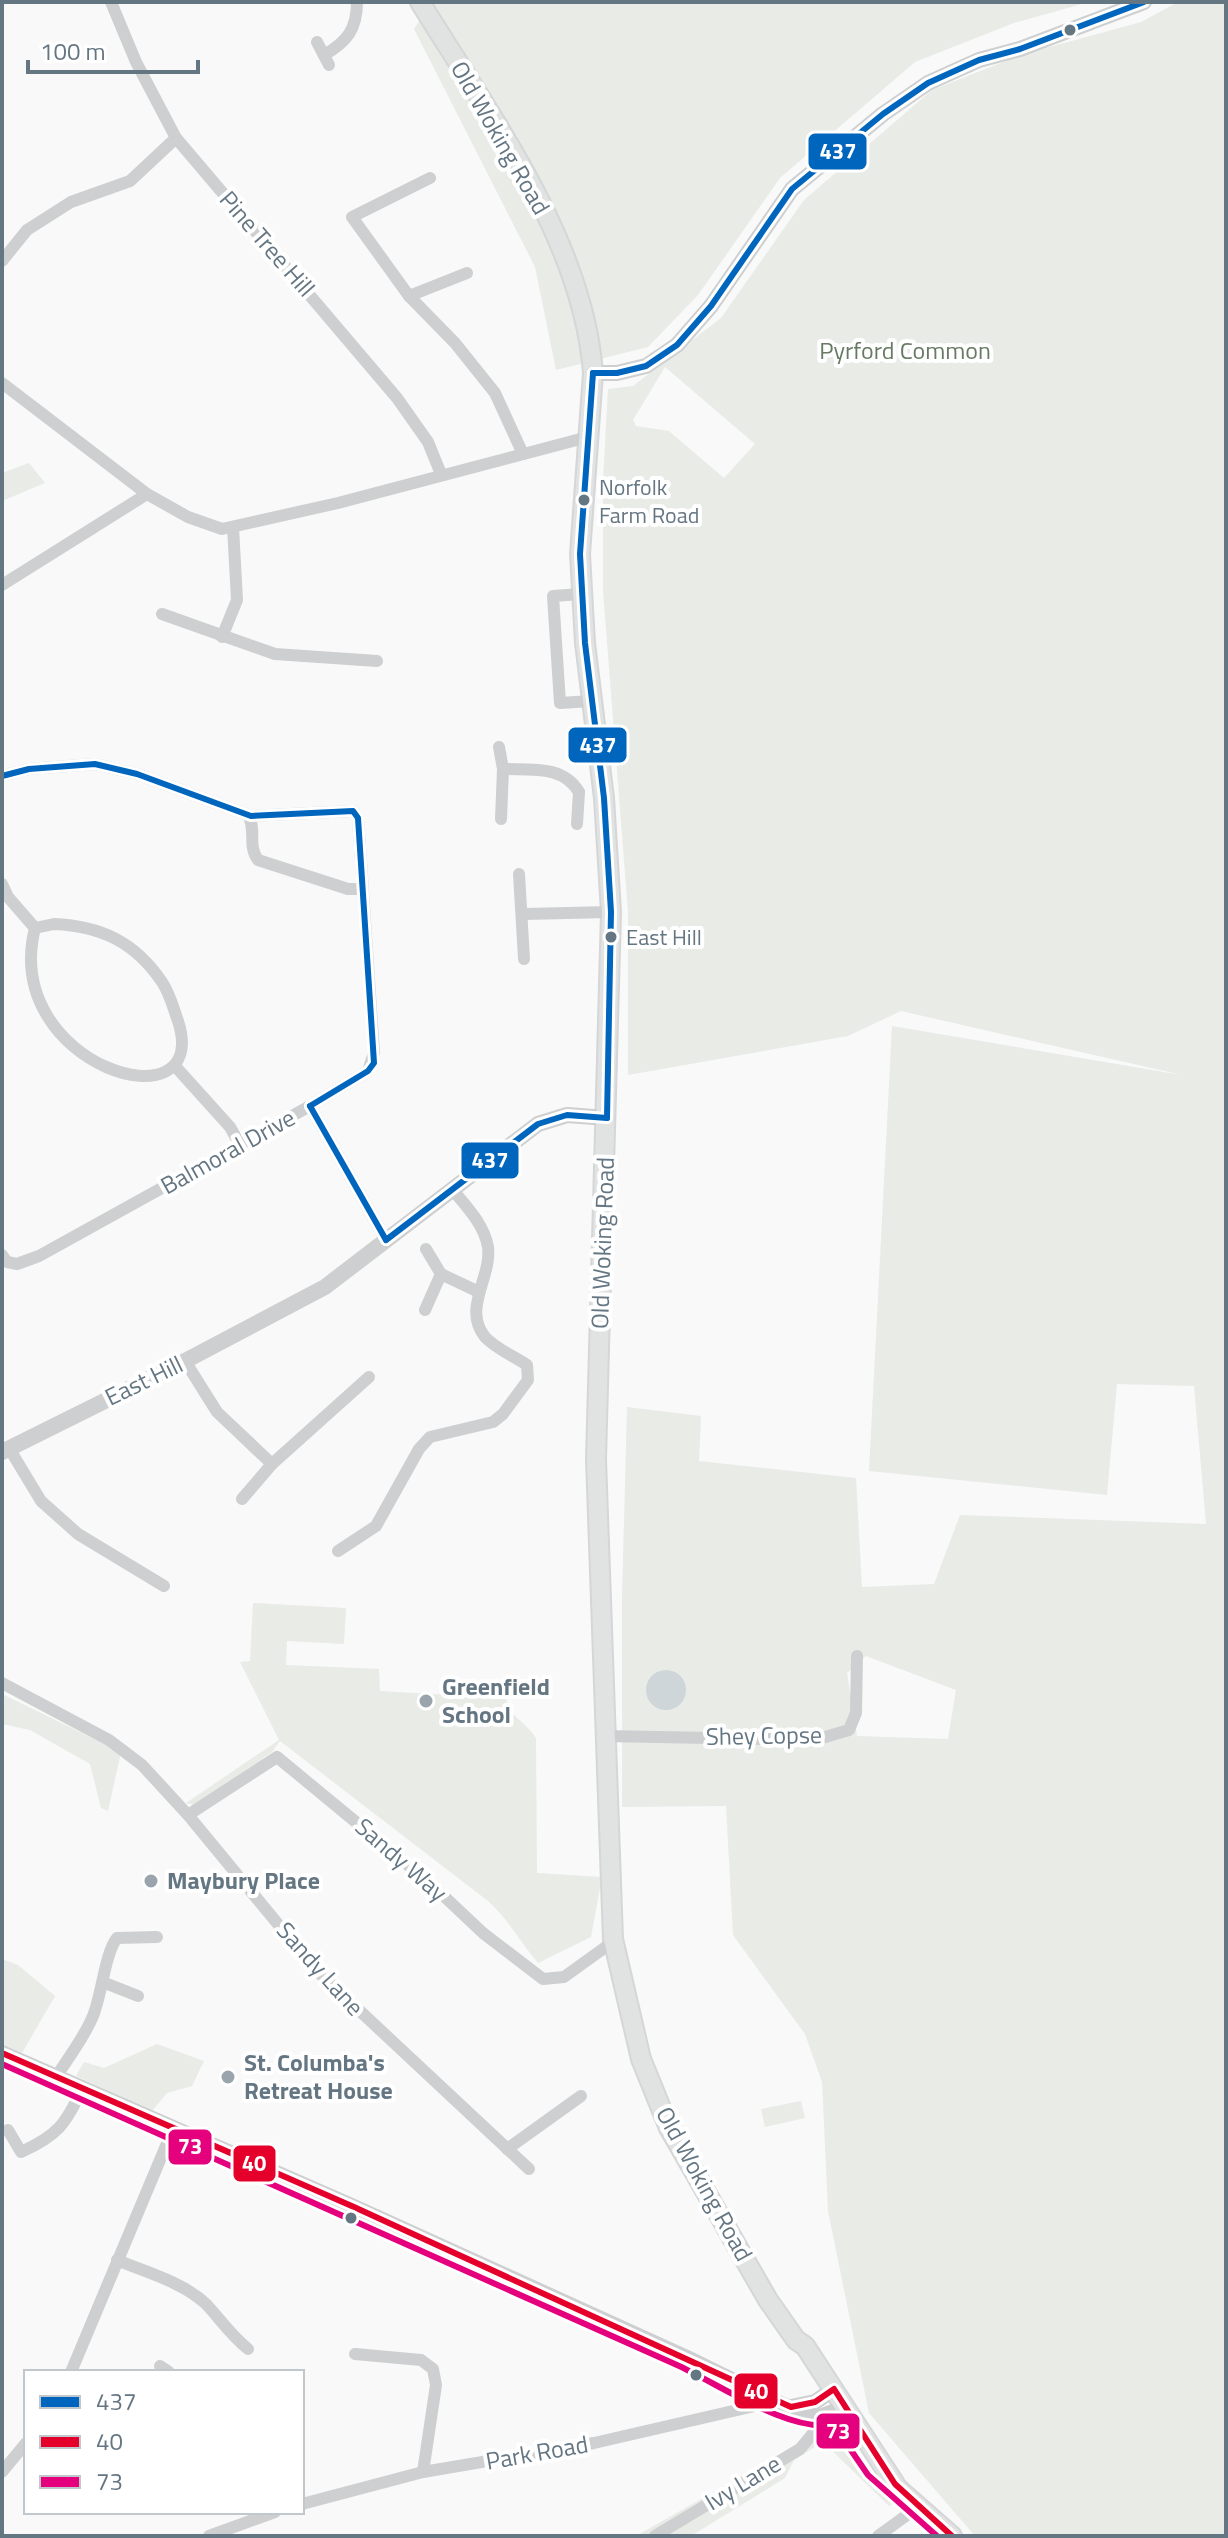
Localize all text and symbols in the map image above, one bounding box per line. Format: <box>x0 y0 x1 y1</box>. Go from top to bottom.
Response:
unlabelled marker <box>1062 22 1078 38</box>
scale bar <box>28 24 198 74</box>
text: 100 m <box>40 33 106 69</box>
street label: Old Woking Road <box>442 54 559 221</box>
line badge: 437 <box>807 132 868 171</box>
text: 437 <box>820 134 856 168</box>
street label: Pine Tree Hill <box>211 182 324 304</box>
park label: Pyrford Common <box>819 332 991 368</box>
place label: Norfolk Farm Road <box>599 470 699 532</box>
marker: Norfolk Farm Road <box>576 492 592 508</box>
line badge: 437 <box>567 726 628 764</box>
text: 437 <box>580 728 616 762</box>
place label: East Hill <box>626 920 702 954</box>
marker: East Hill <box>603 929 619 945</box>
street label: Balmoral Drive <box>154 1099 301 1203</box>
line badge: 437 <box>460 1141 520 1180</box>
text: 437 <box>472 1143 508 1177</box>
street label: Old Woking Road <box>581 1156 623 1330</box>
street label: East Hill <box>98 1346 189 1414</box>
place label: Greenfield School <box>442 1668 550 1732</box>
marker: Greenfield School <box>417 1692 435 1710</box>
street label: Shey Copse <box>706 1716 822 1754</box>
street label: Sandy Way <box>348 1809 456 1910</box>
place label: Maybury Place <box>167 1862 320 1898</box>
marker: Maybury Place <box>142 1872 160 1890</box>
street label: Sandy Lane <box>269 1913 373 2023</box>
place label: St. Columba's Retreat House <box>244 2044 393 2108</box>
marker: St. Columba's Retreat House <box>219 2068 237 2086</box>
street label: Old Woking Road <box>647 2100 762 2267</box>
line badge: 73 <box>167 2128 213 2166</box>
text: 73 <box>178 2129 202 2163</box>
line badge: 40 <box>232 2144 277 2183</box>
text: 40 <box>242 2146 266 2180</box>
unlabelled marker <box>343 2210 359 2226</box>
unlabelled marker <box>688 2367 704 2383</box>
legend <box>24 2370 304 2514</box>
line badge: 40 <box>733 2372 779 2410</box>
text: 40 <box>744 2374 768 2408</box>
text: 437 <box>96 2383 136 2419</box>
line badge: 73 <box>815 2412 861 2450</box>
text: 73 <box>826 2414 850 2448</box>
text: 40 <box>96 2423 123 2459</box>
street label: Park Road <box>483 2425 591 2479</box>
street label: Ivy Lane <box>698 2445 787 2519</box>
text: 73 <box>96 2463 123 2499</box>

